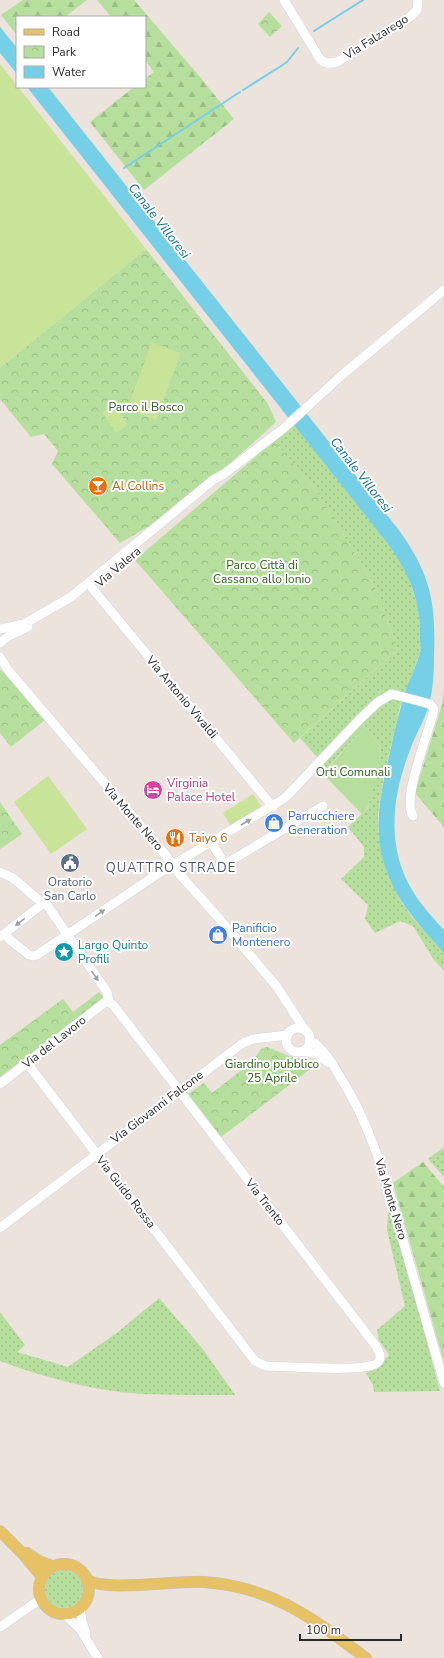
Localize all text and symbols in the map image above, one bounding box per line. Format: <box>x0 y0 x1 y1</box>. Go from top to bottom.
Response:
street label: Via Falzarego <box>340 11 411 64</box>
legend <box>16 16 146 88</box>
text: Road <box>52 24 80 40</box>
text: Park <box>52 44 77 60</box>
text: Water <box>52 64 86 80</box>
water label: Canale Villoresi <box>124 179 195 263</box>
park label: Parco il Bosco <box>108 399 184 415</box>
water label: Canale Villoresi <box>326 433 397 517</box>
bar icon: Al Collins <box>87 475 109 497</box>
place label: Al Collins <box>112 478 164 494</box>
street label: Via Valera <box>91 543 144 591</box>
park label: Parco Città di Cassano allo Ionio <box>213 557 311 587</box>
street label: Via Antonio Vivaldi <box>142 652 221 742</box>
park label: Orti Comunali <box>316 764 390 780</box>
place label: Virginia Palace Hotel <box>166 775 236 805</box>
street label: Via Monte Nero <box>99 779 167 854</box>
hotel icon: Virginia Palace Hotel <box>142 779 164 801</box>
place label: Parrucchiere Generation <box>288 808 355 838</box>
shop icon: Parrucchiere Generation <box>263 812 285 834</box>
one-way arrow <box>240 819 252 826</box>
restaurant icon: Taiyo 6 <box>164 827 186 849</box>
place label: Taiyo 6 <box>189 830 228 846</box>
public building icon: Oratorio San Carlo <box>59 852 81 874</box>
district label: QUATTRO STRADE <box>106 859 236 877</box>
place label: Oratorio San Carlo <box>44 874 96 904</box>
one-way arrow <box>95 909 105 917</box>
one-way arrow <box>14 918 25 926</box>
place label: Panificio Montenero <box>232 920 291 950</box>
shop icon: Panificio Montenero <box>207 924 229 946</box>
place label: Largo Quinto Profili <box>78 937 149 967</box>
place icon: Largo Quinto Profili <box>53 941 75 963</box>
one-way arrow <box>91 971 99 982</box>
street label: Via del Lavoro <box>18 1012 90 1073</box>
park label: Giardino pubblico 25 Aprile <box>225 1056 320 1086</box>
street label: Via Giovanni Falcone <box>107 1067 207 1148</box>
street label: Via Guido Rossa <box>92 1152 159 1232</box>
street label: Via Monte Nero <box>371 1156 411 1242</box>
street label: Via Trento <box>241 1175 288 1229</box>
scale bar <box>300 1616 401 1642</box>
text: 100 m <box>306 1622 341 1638</box>

